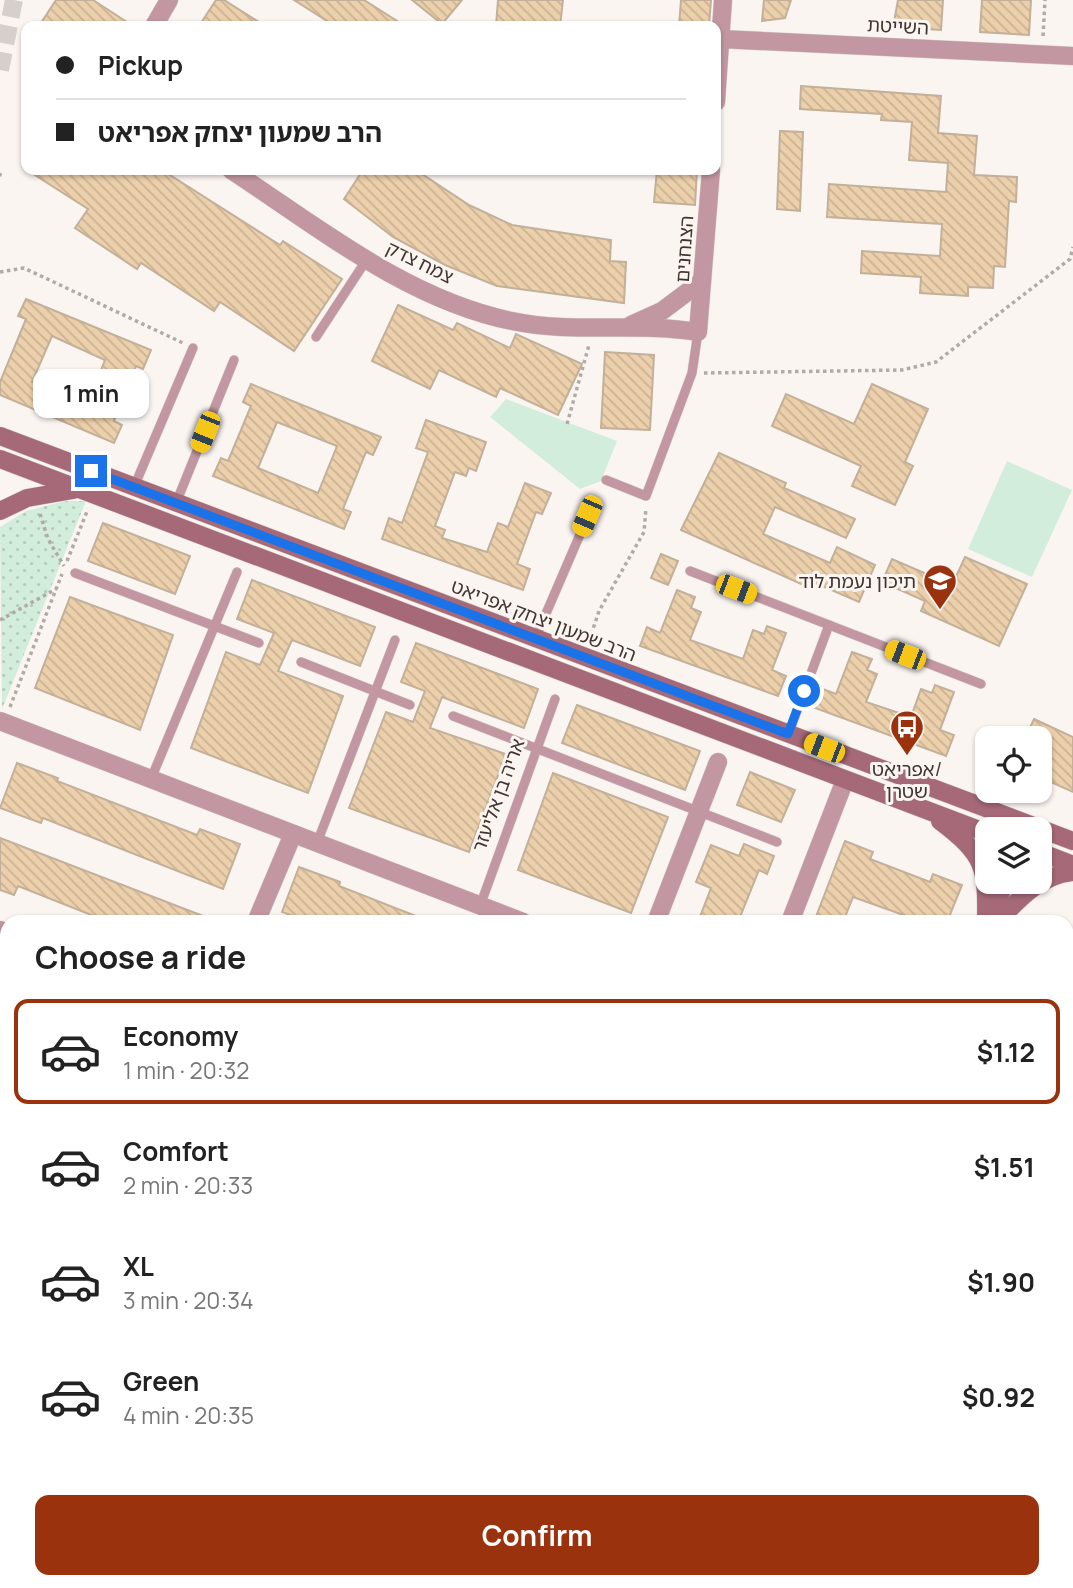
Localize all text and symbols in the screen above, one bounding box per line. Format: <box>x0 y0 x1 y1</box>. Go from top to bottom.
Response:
street label: השייטת <box>866 11 930 41</box>
text: Pickup <box>98 47 183 83</box>
text: הרב שמעון יצחק אפריאט <box>98 114 382 150</box>
street label: הצנחנים <box>669 215 699 283</box>
street label: צמח צדק <box>382 235 458 289</box>
callout: 1 min <box>33 370 149 419</box>
text: 1 min <box>63 377 119 409</box>
car <box>188 409 223 455</box>
route end <box>75 455 107 487</box>
car <box>570 493 605 539</box>
school or university icon: תיכון נעמת לוד <box>921 562 959 611</box>
place label: תיכון נעמת לוד <box>798 568 916 594</box>
car <box>713 572 760 606</box>
street label: הרב שמעון יצחק אפריאט <box>448 573 640 667</box>
car <box>882 638 929 672</box>
route start <box>788 675 820 707</box>
bus stop icon: אפריאט/ שטרן <box>888 708 926 757</box>
map controls <box>975 726 1052 894</box>
button: locate <box>975 726 1052 803</box>
car <box>801 731 848 765</box>
street label: אריה בן אליעזר <box>465 735 531 855</box>
place label: אפריאט/ שטרן <box>872 756 942 804</box>
button: layers <box>975 817 1052 894</box>
text: Choose a ride <box>35 935 246 979</box>
text: Economy <box>123 1018 238 1054</box>
icon: car <box>39 1020 102 1083</box>
text: $1.12 <box>977 1034 1035 1070</box>
text: 1 min · 20:32 <box>123 1054 249 1086</box>
text: Comfort <box>123 1133 229 1169</box>
icon: car <box>39 1135 102 1198</box>
text: $1.51 <box>974 1149 1035 1185</box>
text: 2 min · 20:33 <box>123 1169 253 1201</box>
text: XL <box>123 1248 154 1284</box>
icon: car <box>39 1250 102 1313</box>
text: $1.90 <box>967 1264 1035 1300</box>
text: 3 min · 20:34 <box>123 1284 254 1316</box>
text: Green <box>123 1363 199 1399</box>
icon: car <box>39 1365 102 1428</box>
text: $0.92 <box>962 1379 1035 1415</box>
text: 4 min · 20:35 <box>123 1399 254 1431</box>
button: Confirm <box>35 1495 1039 1575</box>

